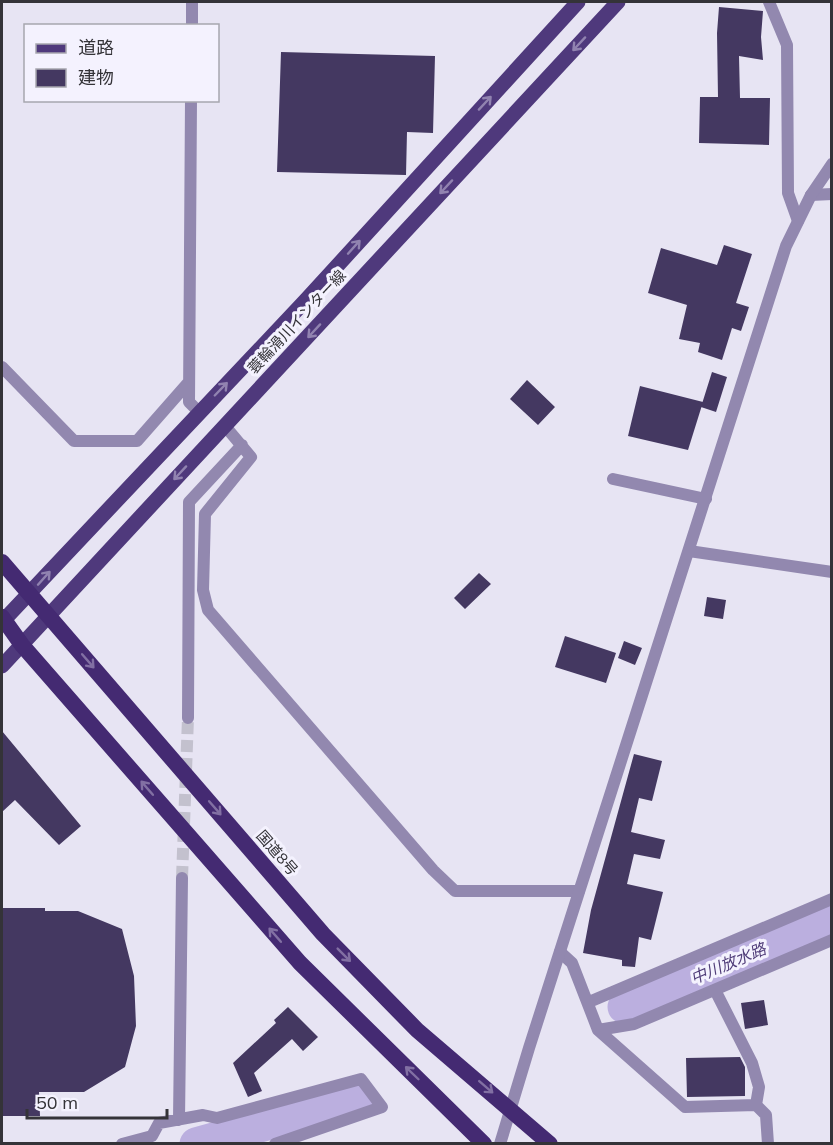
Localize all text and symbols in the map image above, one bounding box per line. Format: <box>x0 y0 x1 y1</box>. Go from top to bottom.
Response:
legend <box>24 24 219 102</box>
text: 道路 <box>78 36 114 59</box>
one-way arrow <box>571 37 586 52</box>
text: 建物 <box>78 66 114 89</box>
one-way arrow <box>478 96 492 111</box>
one-way arrow <box>439 180 453 195</box>
one-way arrow <box>347 240 361 255</box>
street label: 蓑輪滑川インター線 <box>244 266 350 378</box>
one-way arrow <box>306 323 321 338</box>
one-way arrow <box>213 382 228 397</box>
one-way arrow <box>174 465 188 480</box>
one-way arrow <box>37 570 51 585</box>
one-way arrow <box>81 653 95 668</box>
one-way arrow <box>140 781 154 796</box>
one-way arrow <box>208 800 222 815</box>
street label: 国道8号 <box>252 826 302 879</box>
one-way arrow <box>268 928 282 943</box>
water label: 中川放水路 <box>687 937 771 988</box>
one-way arrow <box>336 947 351 962</box>
one-way arrow <box>405 1066 420 1080</box>
one-way arrow <box>478 1081 494 1094</box>
scale bar <box>27 1082 166 1120</box>
text: 50 m <box>36 1091 78 1114</box>

